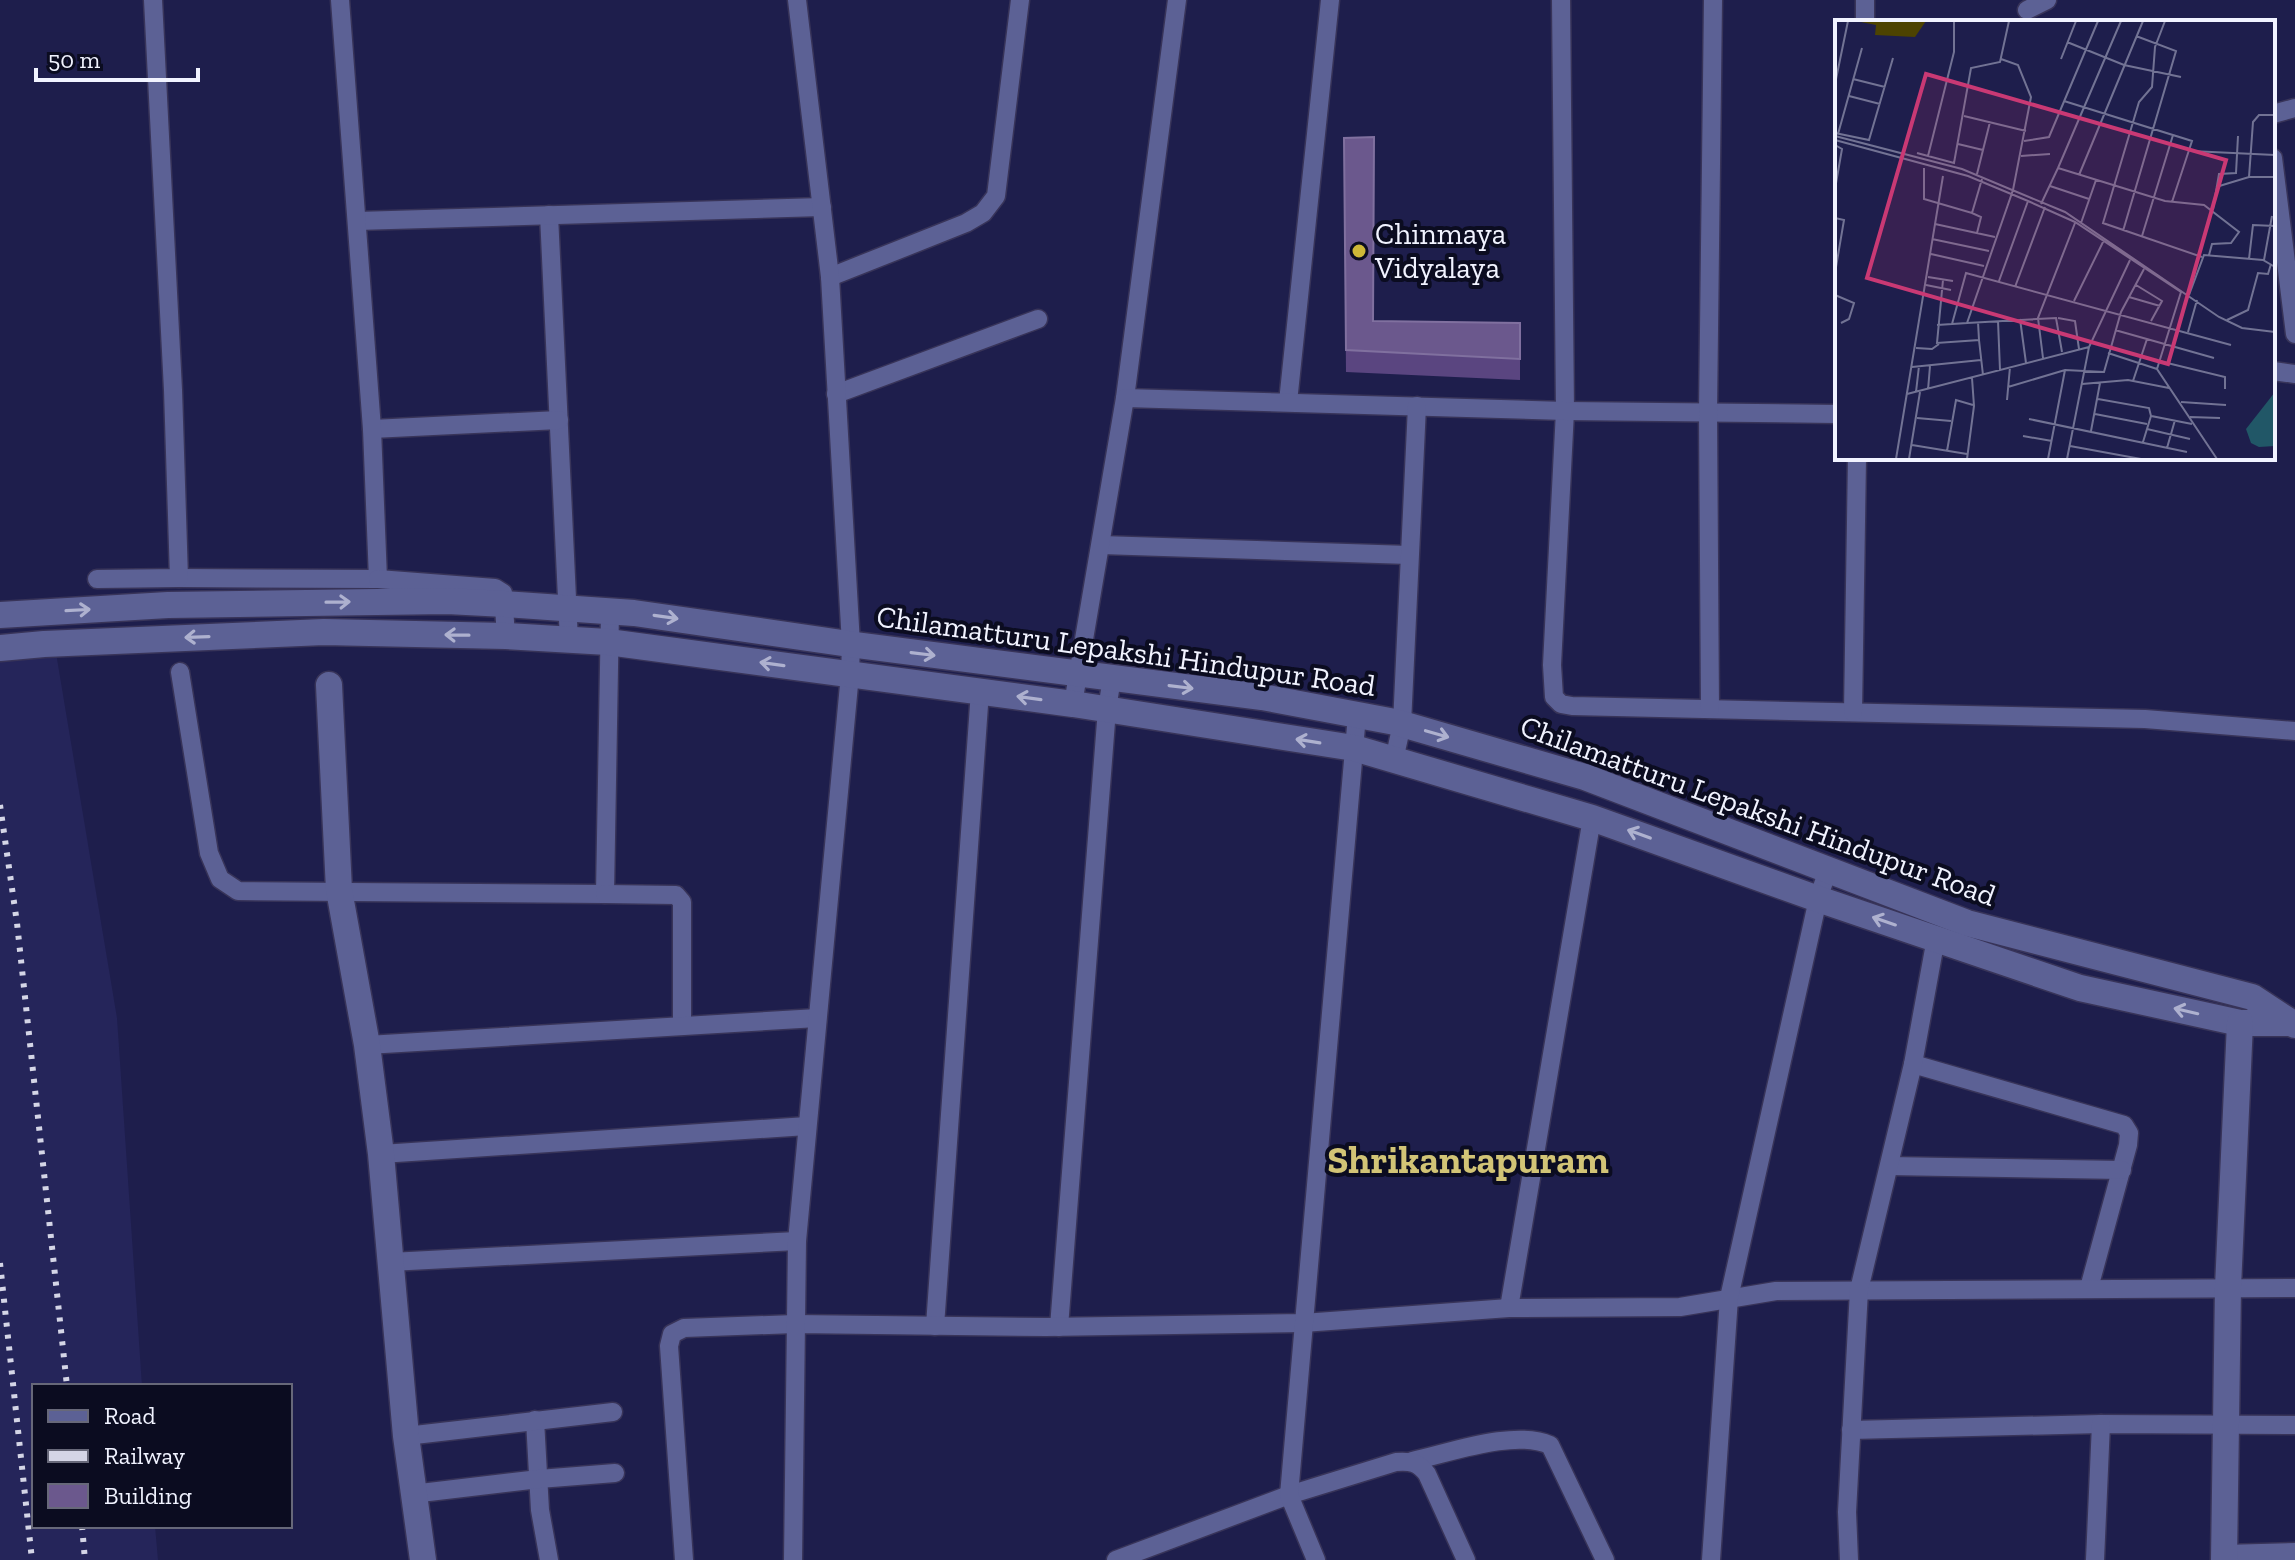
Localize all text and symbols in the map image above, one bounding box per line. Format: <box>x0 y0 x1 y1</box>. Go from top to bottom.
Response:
inset map <box>1835 20 2275 460</box>
scale bar <box>36 32 198 82</box>
text: 50 m <box>48 45 101 74</box>
place label: Chinmaya Vidyalaya <box>1374 216 1506 286</box>
marker: Chinmaya Vidyalaya <box>1350 242 1368 260</box>
one-way arrow <box>324 594 351 610</box>
street label: Chilamatturu Lepakshi Hindupur Road <box>874 598 1378 704</box>
one-way arrow <box>64 602 91 617</box>
one-way arrow <box>653 610 678 625</box>
one-way arrow <box>444 627 471 643</box>
one-way arrow <box>185 630 211 645</box>
one-way arrow <box>910 647 936 662</box>
one-way arrow <box>760 656 785 671</box>
one-way arrow <box>1167 679 1194 694</box>
one-way arrow <box>1017 690 1043 705</box>
street label: Chilamatturu Lepakshi Hindupur Road <box>1515 708 2001 914</box>
one-way arrow <box>1423 727 1449 742</box>
one-way arrow <box>1296 733 1321 748</box>
one-way arrow <box>1627 826 1652 840</box>
one-way arrow <box>1872 912 1897 927</box>
one-way arrow <box>2174 1003 2199 1018</box>
district label: Shrikantapuram <box>1327 1137 1609 1183</box>
legend <box>32 1384 292 1528</box>
text: Road <box>104 1401 156 1430</box>
text: Railway <box>104 1441 186 1470</box>
text: Building <box>104 1481 192 1510</box>

